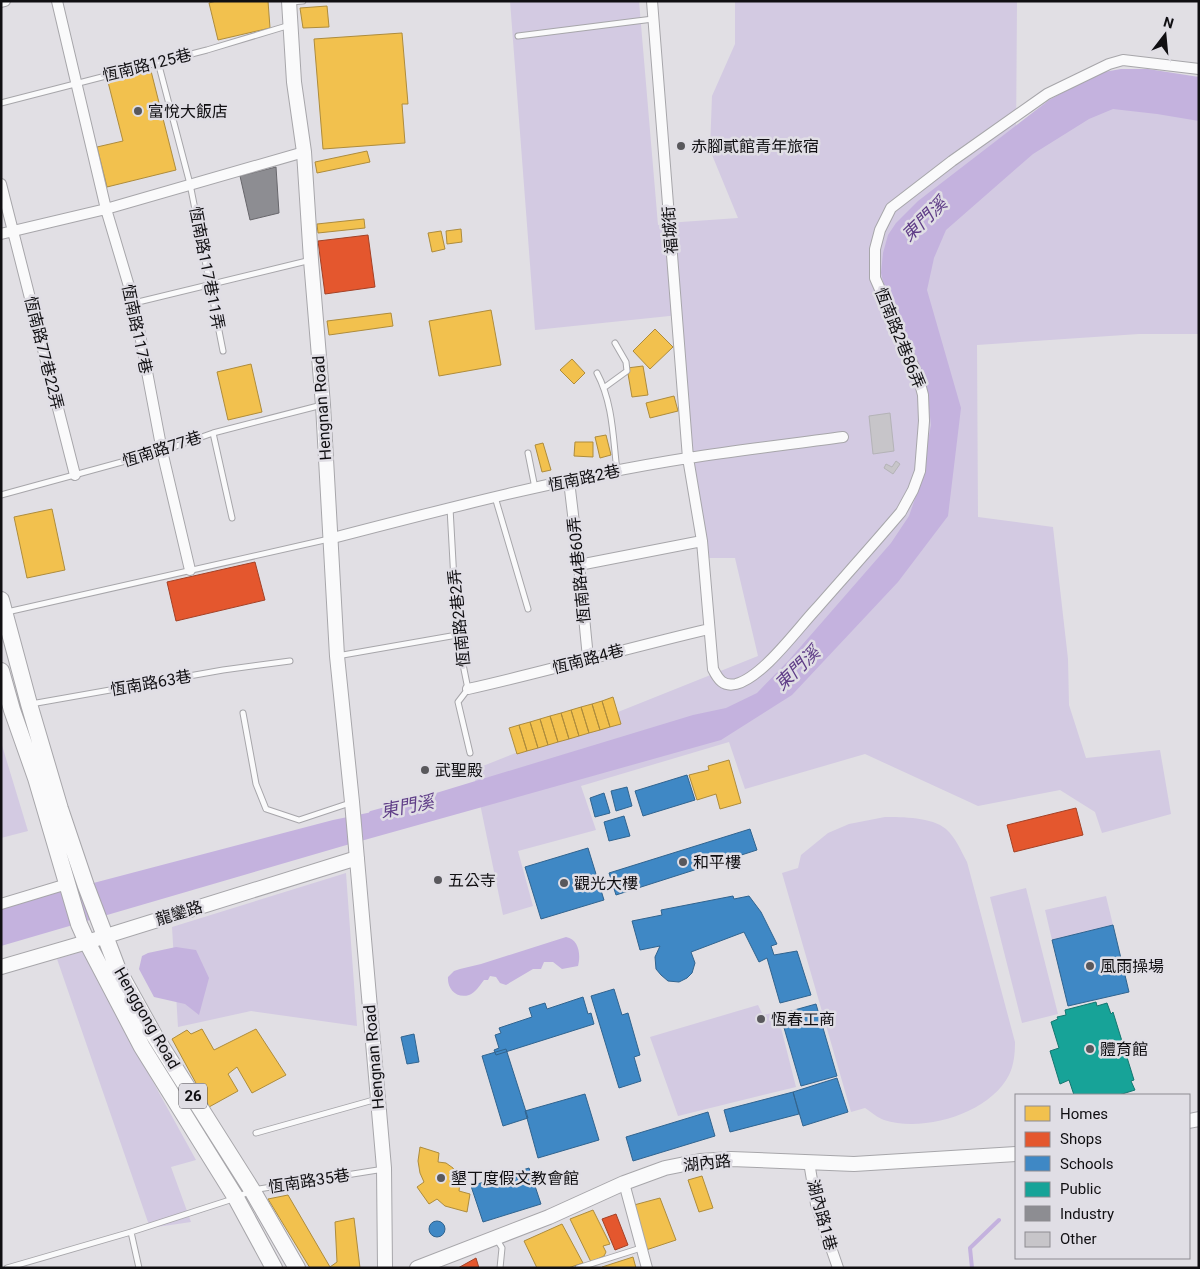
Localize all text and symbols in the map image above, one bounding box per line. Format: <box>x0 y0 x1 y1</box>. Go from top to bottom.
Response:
north arrow <box>1140 10 1190 60</box>
text: N <box>1162 13 1176 32</box>
street label: 恆南路125巷 <box>101 45 193 85</box>
place label: 富悅大飯店 <box>148 102 228 121</box>
marker: 富悅大飯店 <box>132 105 144 117</box>
place label: 赤腳貳館青年旅宿 <box>691 137 819 156</box>
marker: 赤腳貳館青年旅宿 <box>675 140 687 152</box>
water label: 東門溪 <box>897 191 953 245</box>
street label: 恆南路117巷11弄 <box>186 205 228 331</box>
street label: 福城街 <box>659 205 681 255</box>
street label: 恆南路117巷 <box>118 283 156 375</box>
street label: 恆南路2巷86弄 <box>871 285 929 391</box>
street label: 恆南路77巷22弄 <box>21 294 67 412</box>
street label: Hengnan Road <box>309 355 335 461</box>
street label: 恆南路77巷 <box>120 427 204 471</box>
street label: 恆南路2巷 <box>546 461 622 495</box>
street label: 恆南路4巷60弄 <box>564 516 594 624</box>
street label: 恆南路2巷2弄 <box>444 568 474 668</box>
street label: 恆南路4巷 <box>550 640 626 678</box>
water label: 東門溪 <box>770 640 826 694</box>
street label: 恆南路63巷 <box>109 667 193 699</box>
place label: 武聖殿 <box>435 761 483 780</box>
marker: 武聖殿 <box>419 764 431 776</box>
water label: 東門溪 <box>378 790 438 821</box>
place label: 和平樓 <box>693 853 741 872</box>
marker: 和平樓 <box>677 856 689 868</box>
place label: 五公寺 <box>448 871 496 890</box>
marker: 五公寺 <box>432 874 444 886</box>
place label: 觀光大樓 <box>574 874 638 893</box>
marker: 觀光大樓 <box>558 877 570 889</box>
street label: 龍鑾路 <box>153 897 205 929</box>
place label: 風雨操場 <box>1100 957 1164 976</box>
marker: 風雨操場 <box>1084 960 1096 972</box>
street label: Henggong Road <box>110 964 184 1072</box>
street label: Hengnan Road <box>360 1004 388 1110</box>
place label: 恆春工商 <box>771 1010 835 1029</box>
marker: 恆春工商 <box>755 1013 767 1025</box>
place label: 體育館 <box>1100 1040 1148 1059</box>
marker: 體育館 <box>1084 1043 1096 1055</box>
road number: 26 <box>179 1084 207 1108</box>
legend <box>1015 1094 1190 1259</box>
text: Homes <box>1060 1105 1108 1123</box>
text: Shops <box>1060 1130 1102 1148</box>
street label: 湖內路 <box>682 1151 732 1175</box>
text: Schools <box>1060 1155 1114 1173</box>
street label: 恆南路35巷 <box>267 1165 351 1197</box>
place label: 墾丁度假文教會館 <box>451 1169 579 1188</box>
marker: 墾丁度假文教會館 <box>435 1172 447 1184</box>
street label: 湖內路1巷 <box>803 1177 841 1253</box>
text: Public <box>1060 1180 1101 1198</box>
text: Industry <box>1060 1205 1114 1223</box>
text: Other <box>1060 1230 1097 1248</box>

